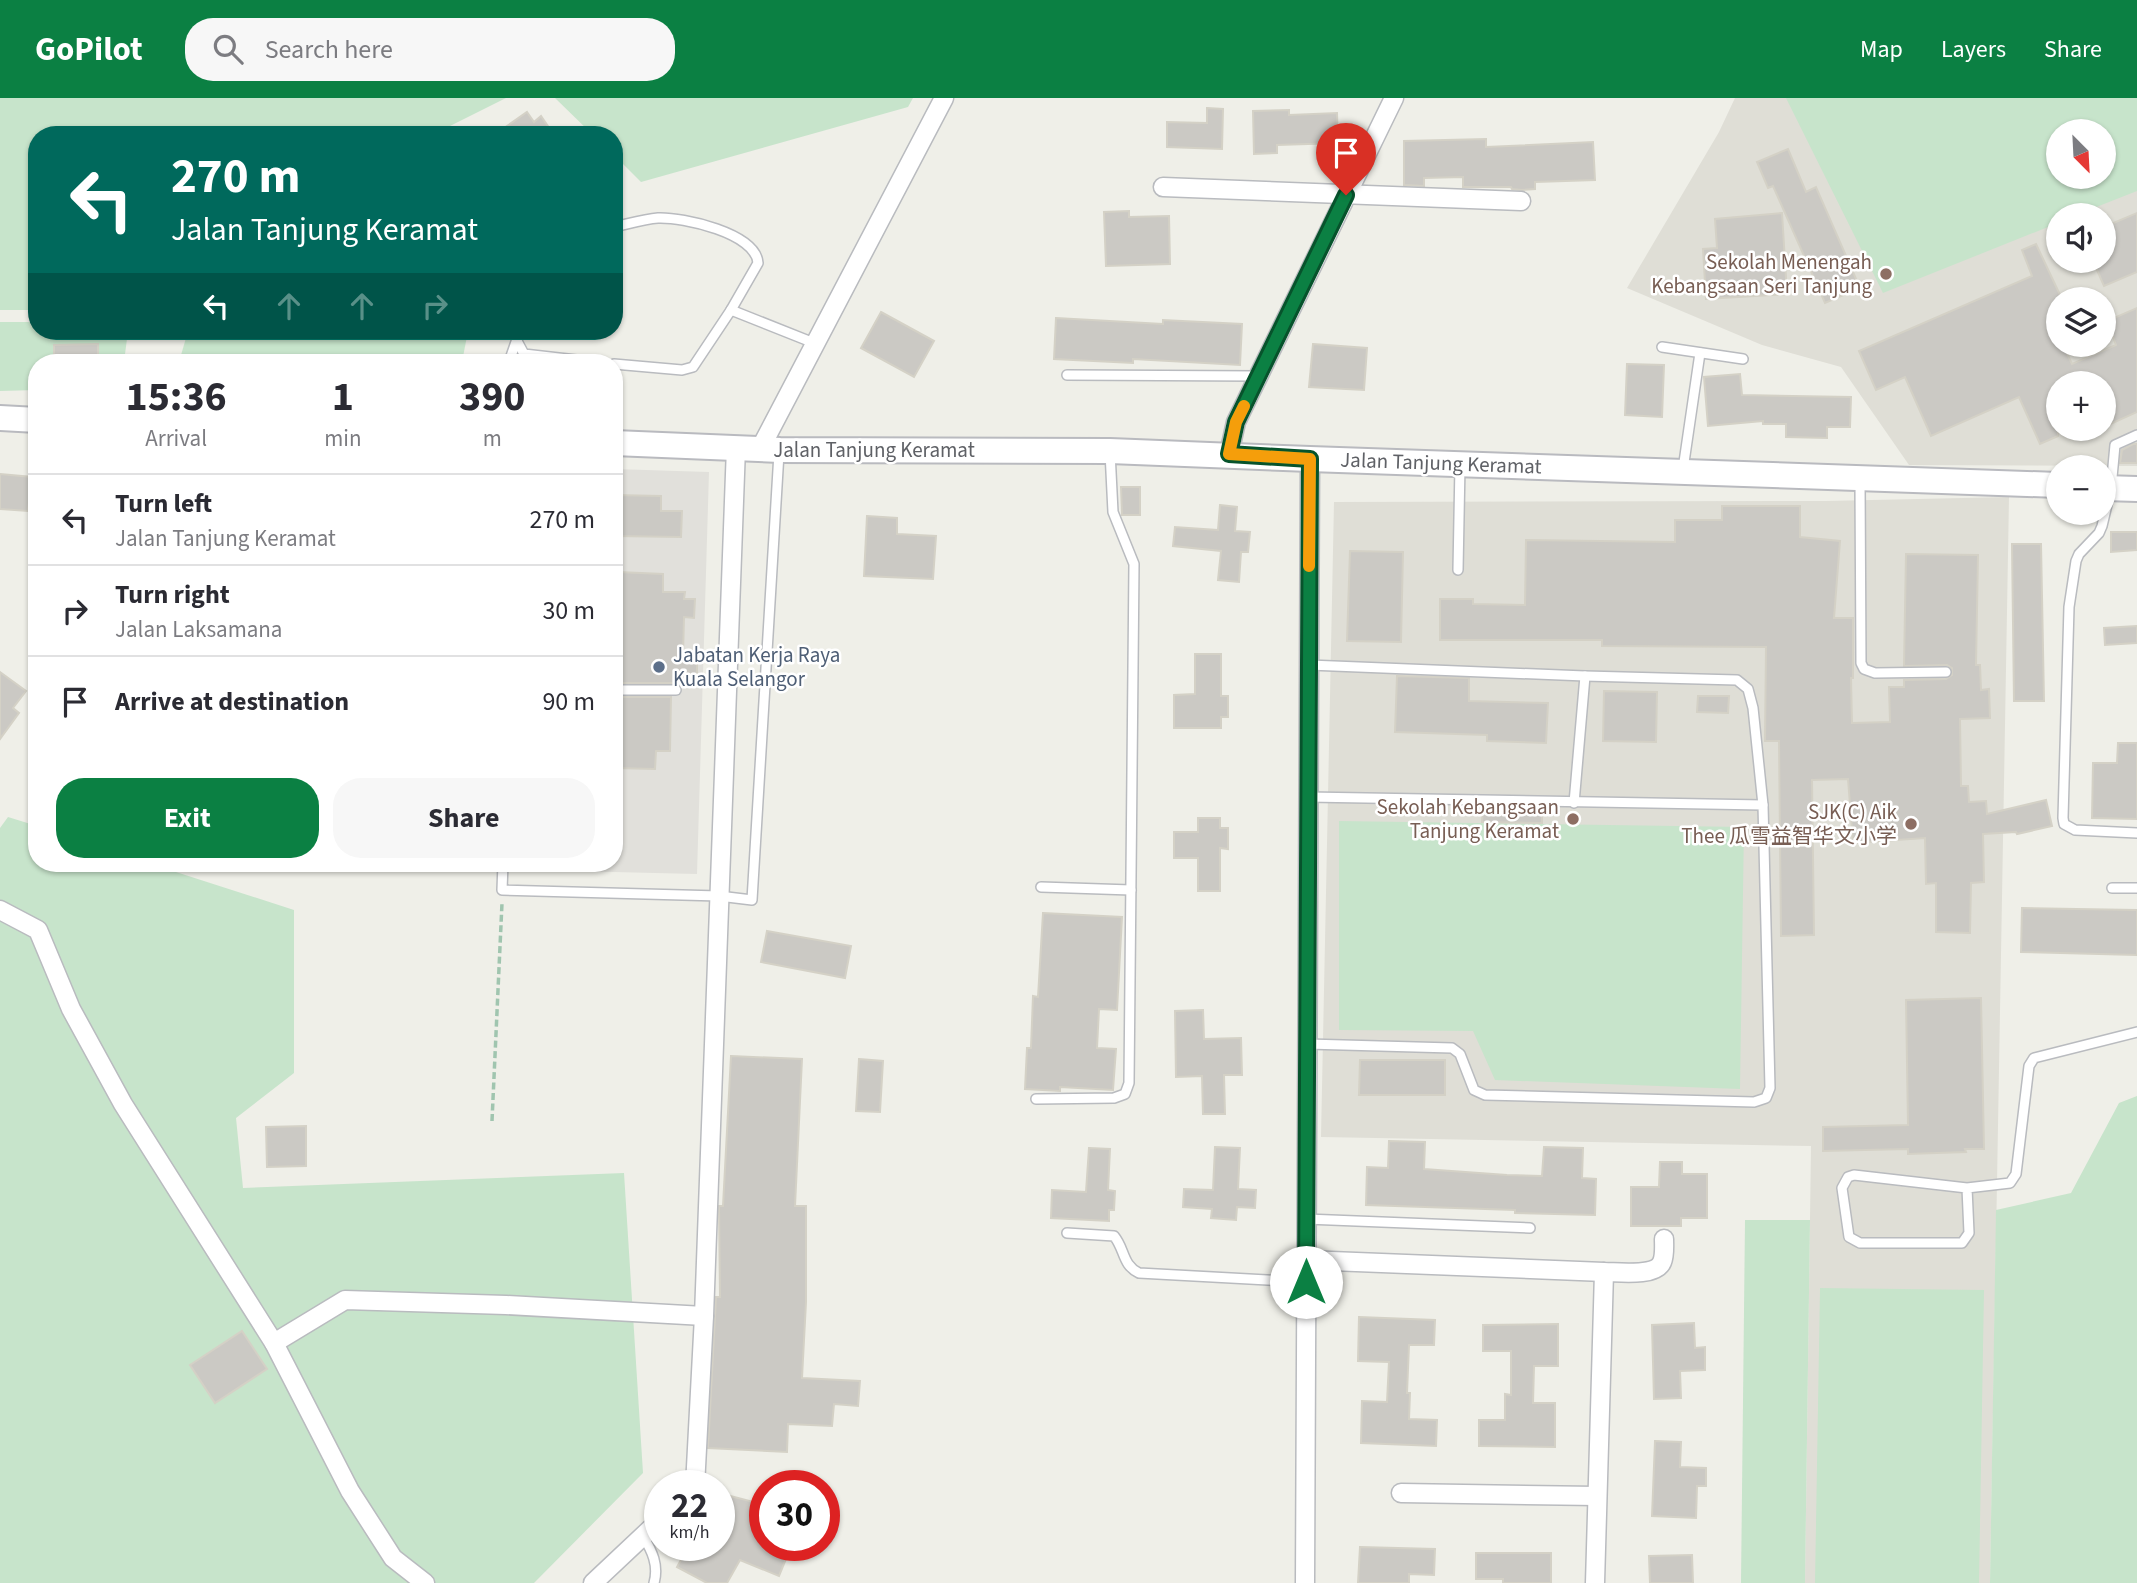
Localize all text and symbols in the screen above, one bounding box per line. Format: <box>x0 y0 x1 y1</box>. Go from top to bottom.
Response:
search box <box>185 18 675 81</box>
text: GoPilot <box>35 26 143 73</box>
icon: search <box>209 30 247 68</box>
text: Search here <box>265 31 393 68</box>
text: Map <box>1860 32 1903 67</box>
text: Layers <box>1941 32 2006 67</box>
text: Share <box>2044 32 2102 67</box>
north arrow <box>2046 119 2116 189</box>
map controls <box>2046 119 2116 525</box>
pin <box>1316 123 1376 195</box>
icon: arrive <box>1327 134 1365 172</box>
text: 270 m <box>171 142 300 212</box>
icon: left <box>56 154 147 245</box>
button: sound <box>2046 203 2116 273</box>
text: Jalan Tanjung Keramat <box>171 207 478 253</box>
place label: Sekolah Menengah Kebangsaan Seri Tanjung <box>1651 247 1872 301</box>
marker: Sekolah Menengah Kebangsaan Seri Tanjung <box>1878 266 1894 282</box>
icon: left <box>197 287 235 325</box>
icon: ahead <box>270 287 308 325</box>
icon: ahead <box>343 287 381 325</box>
icon: right <box>416 287 454 325</box>
button: layers <box>2046 287 2116 357</box>
text: 15:36 <box>125 367 227 427</box>
text: 1 <box>332 367 354 427</box>
text: 390 <box>459 367 526 427</box>
button: + <box>2046 371 2116 441</box>
text: Arrival <box>145 422 207 455</box>
text: min <box>324 422 362 455</box>
text: m <box>483 422 502 455</box>
street label: Jalan Tanjung Keramat <box>773 435 975 465</box>
street label: Jalan Tanjung Keramat <box>1340 444 1542 482</box>
button: − <box>2046 455 2116 525</box>
text: Turn left <box>115 485 212 522</box>
icon: left <box>56 501 94 539</box>
text: 270 m <box>529 501 595 538</box>
text: Jalan Tanjung Keramat <box>115 522 336 555</box>
text: Turn right <box>115 576 230 613</box>
icon: right <box>56 592 94 630</box>
text: 30 m <box>542 592 595 629</box>
text: Jalan Laksamana <box>115 613 282 646</box>
place label: Jabatan Kerja Raya Kuala Selangor <box>673 640 840 694</box>
marker: Jabatan Kerja Raya Kuala Selangor <box>651 659 667 675</box>
icon: arrive <box>56 683 94 721</box>
text: Arrive at destination <box>115 683 349 720</box>
text: 90 m <box>542 683 595 720</box>
button: Exit <box>56 778 319 858</box>
button: Share <box>333 778 595 858</box>
place label: Sekolah Kebangsaan Tanjung Keramat <box>1377 792 1559 846</box>
place label: SJK(C) Aik Thee 瓜雪益智华文小学 <box>1681 797 1898 851</box>
marker: Sekolah Kebangsaan Tanjung Keramat <box>1565 811 1581 827</box>
marker: SJK(C) Aik Thee 瓜雪益智华文小学 <box>1903 816 1919 832</box>
position arrow <box>1269 1245 1343 1319</box>
speed limit sign: 30 <box>749 1470 840 1561</box>
text: 22 <box>671 1481 708 1531</box>
text: km/h <box>670 1520 709 1545</box>

